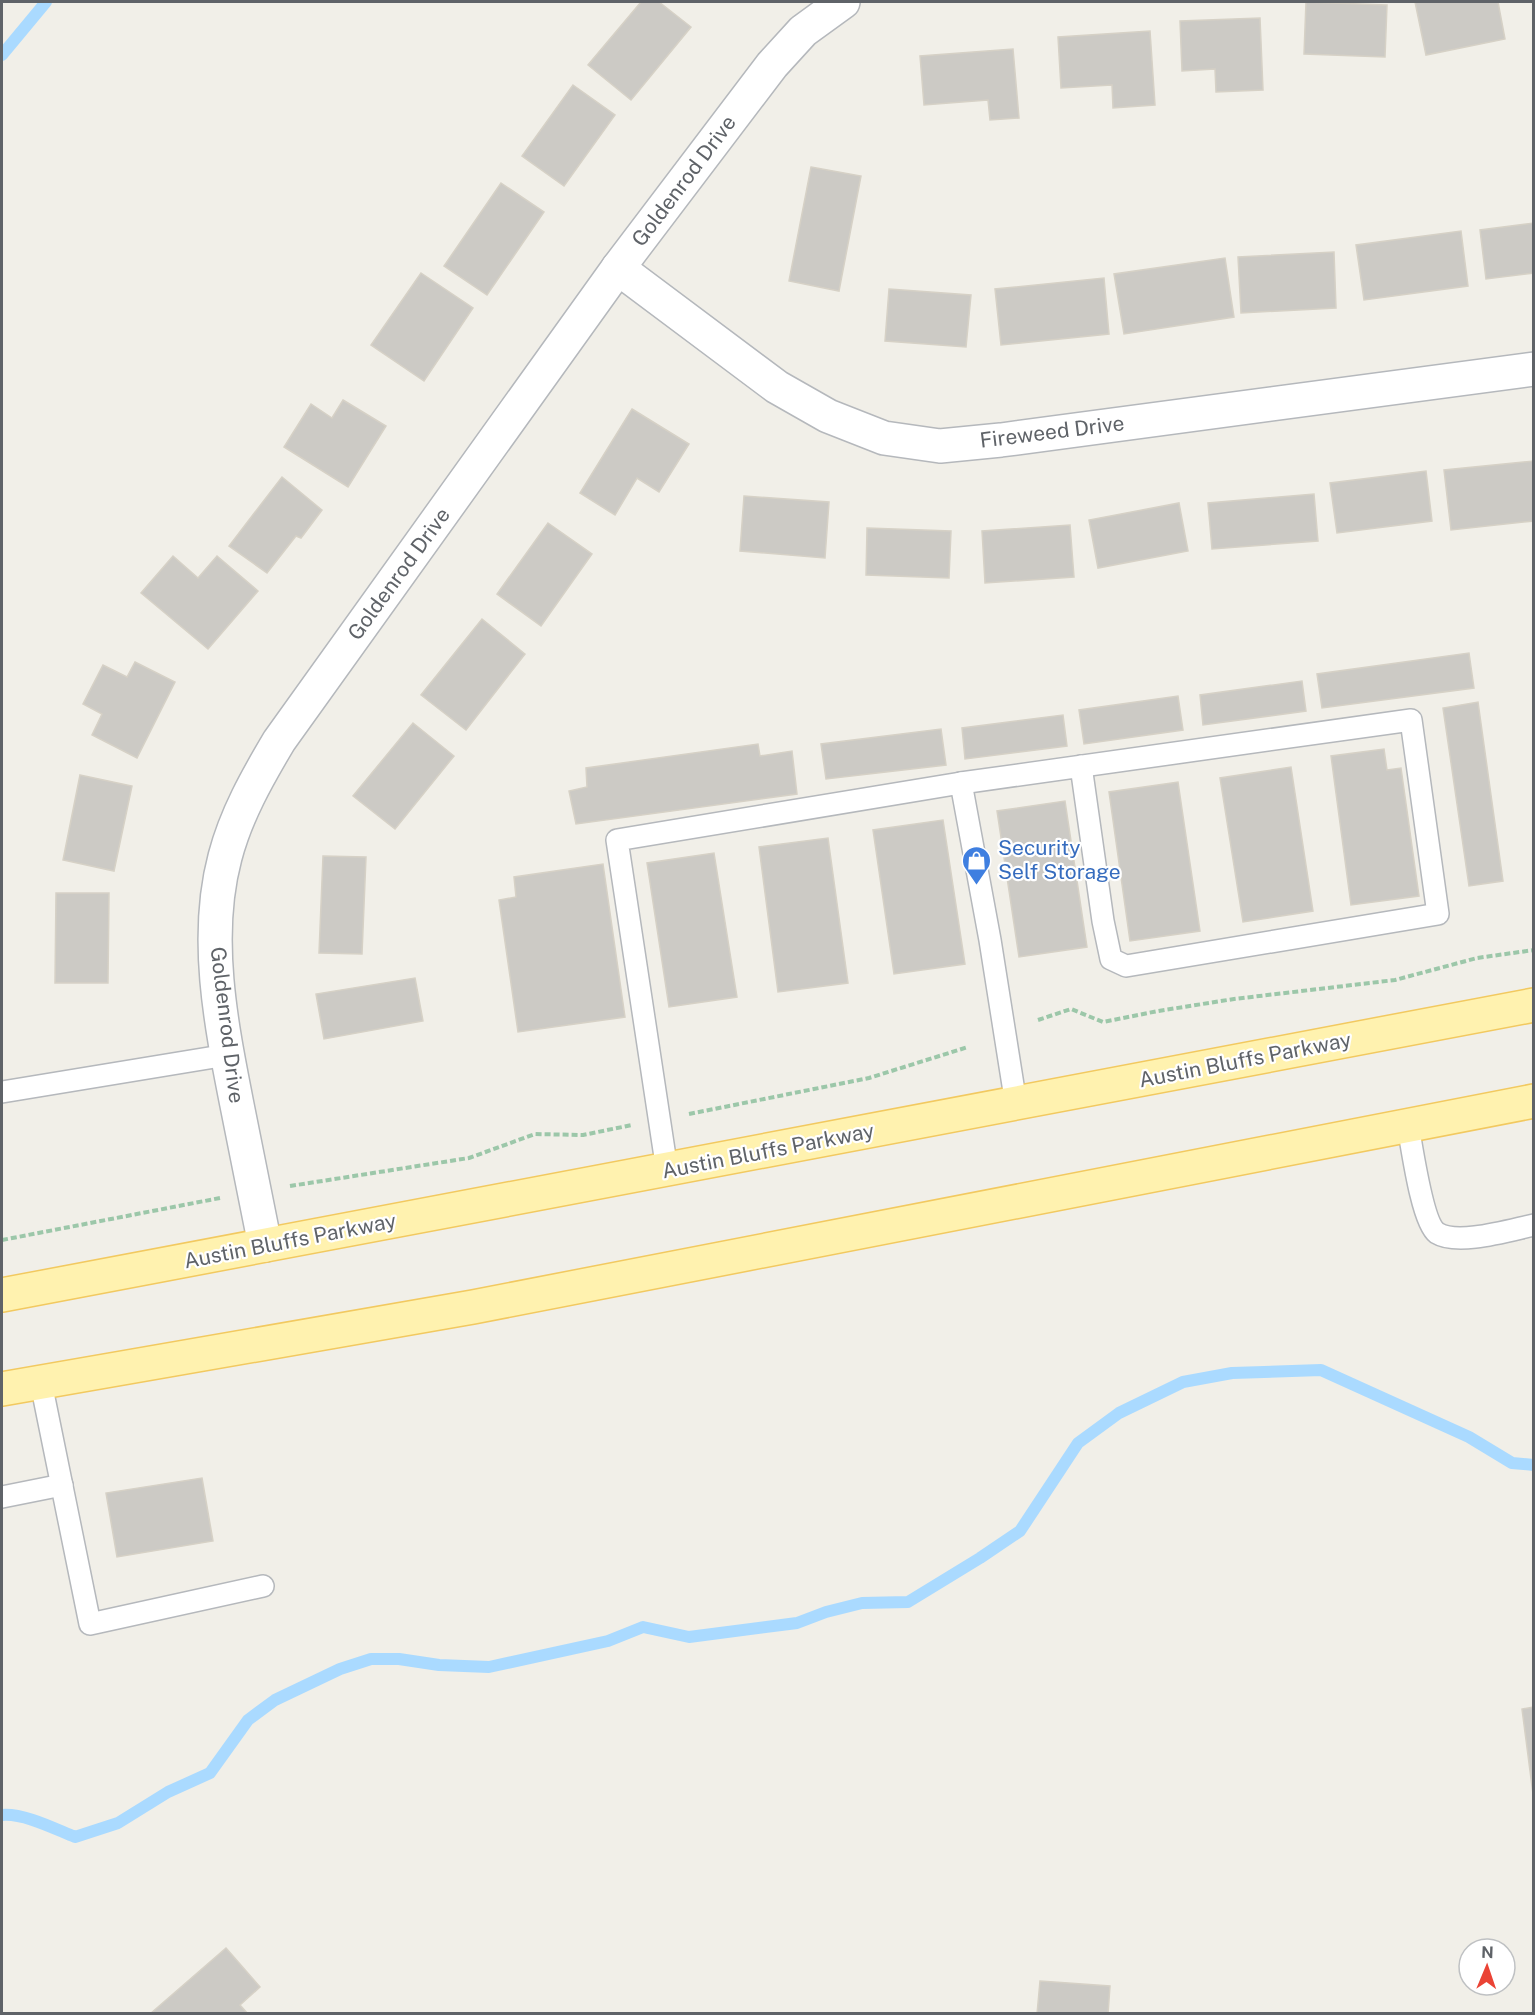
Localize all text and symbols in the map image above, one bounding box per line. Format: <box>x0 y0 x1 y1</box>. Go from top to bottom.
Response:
street label: Goldenrod Drive <box>626 110 741 251</box>
street label: Fireweed Drive <box>978 410 1126 453</box>
street label: Goldenrod Drive <box>342 503 455 645</box>
place label: Security Self Storage <box>998 835 1121 884</box>
shop icon: Security Self Storage <box>961 844 993 886</box>
street label: Goldenrod Drive <box>205 945 249 1105</box>
street label: Austin Bluffs Parkway <box>1137 1027 1353 1092</box>
street label: Austin Bluffs Parkway <box>660 1118 876 1183</box>
street label: Austin Bluffs Parkway <box>182 1208 398 1273</box>
north arrow <box>1457 1937 1517 1997</box>
text: N <box>1481 1943 1494 1962</box>

